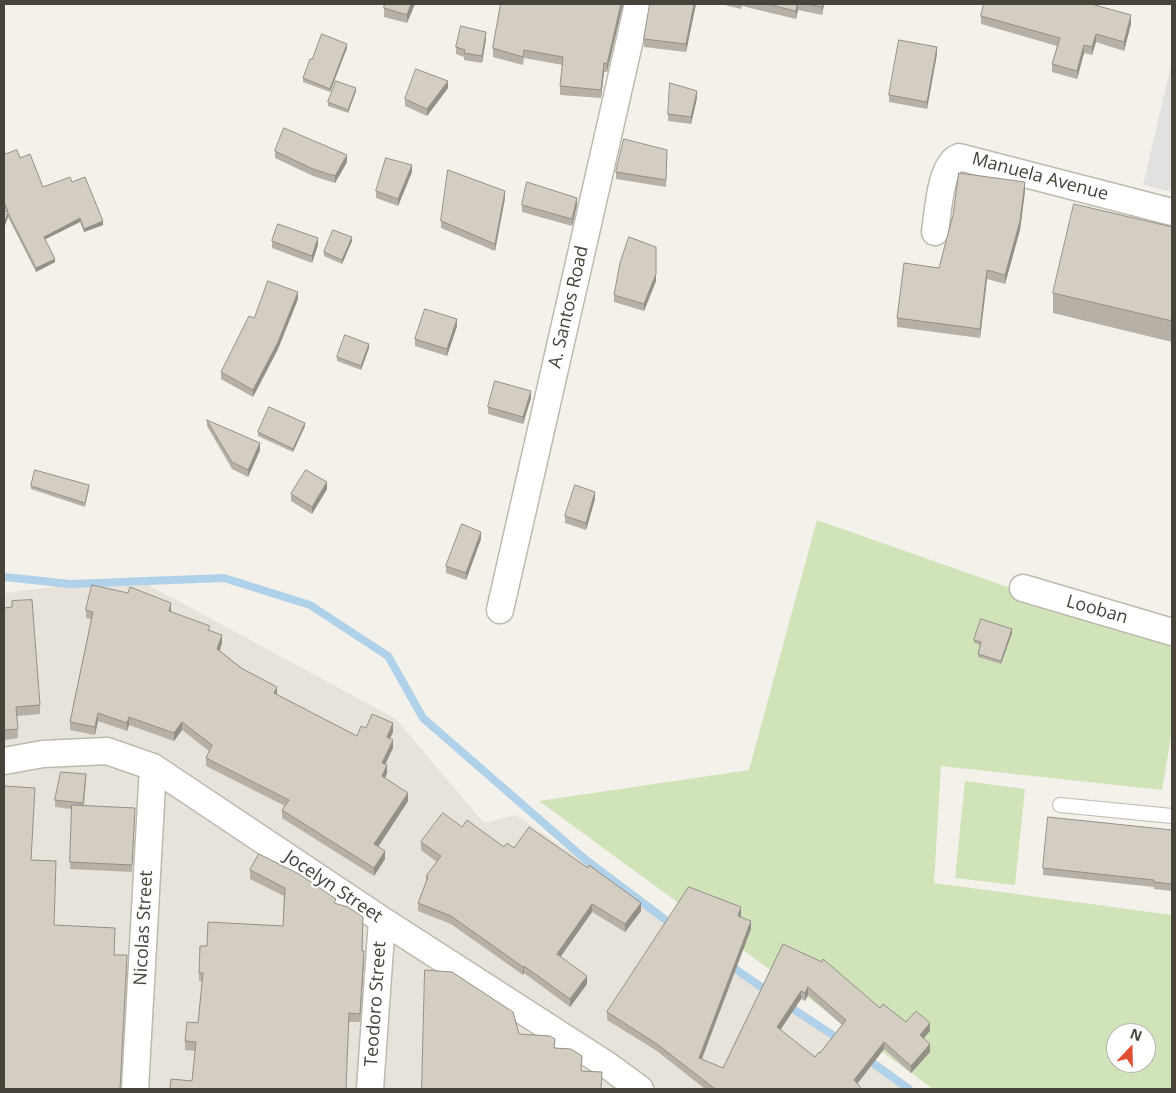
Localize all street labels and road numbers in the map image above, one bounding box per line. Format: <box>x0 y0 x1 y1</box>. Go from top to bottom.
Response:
street label: Manuela Avenue <box>969 148 1111 206</box>
street label: A. Santos Road <box>544 244 594 370</box>
street label: Looban <box>1064 591 1130 629</box>
street label: Jocelyn Street <box>280 846 386 928</box>
street label: Nicolas Street <box>130 870 158 986</box>
street label: Teodoro Street <box>361 940 391 1068</box>

